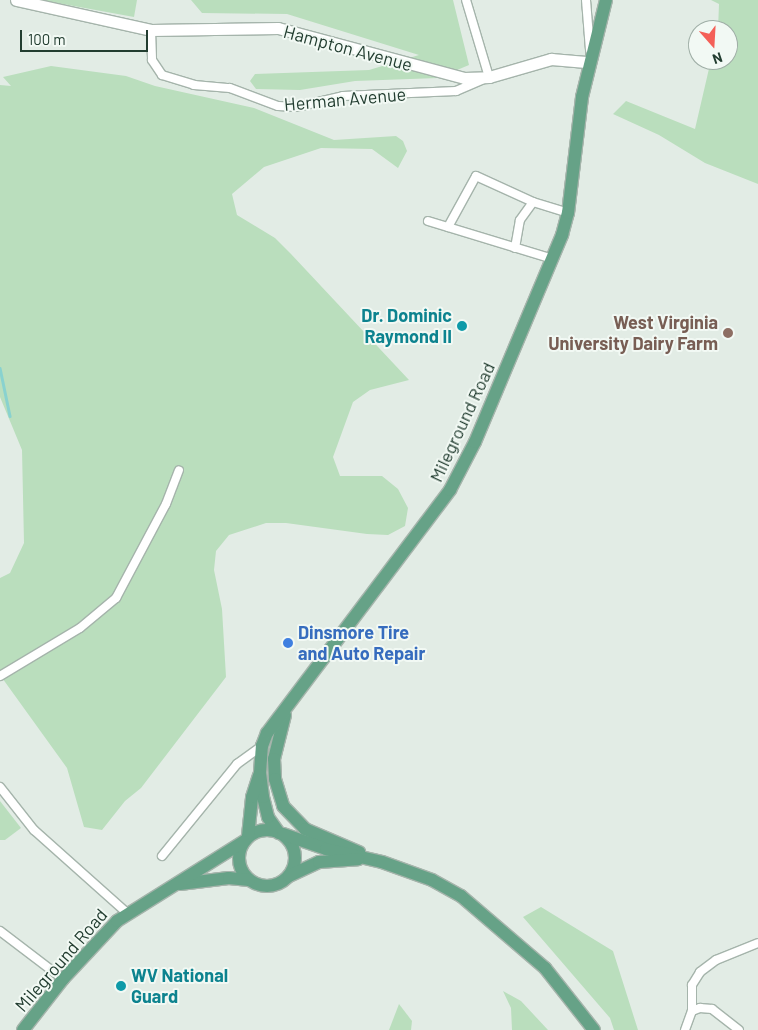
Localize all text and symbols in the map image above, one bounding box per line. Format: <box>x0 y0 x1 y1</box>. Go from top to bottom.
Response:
scale bar <box>22 20 150 52</box>
street label: Hampton Avenue <box>281 20 415 76</box>
north arrow <box>688 20 738 70</box>
text: 100 m <box>28 30 66 48</box>
text: N <box>711 49 725 68</box>
street label: Herman Avenue <box>283 83 407 115</box>
place label: Dr. Dominic Raymond II <box>361 305 452 348</box>
place label: West Virginia University Dairy Farm <box>548 312 718 354</box>
marker: Dr. Dominic Raymond II <box>456 320 468 332</box>
marker: West Virginia University Dairy Farm <box>722 327 734 339</box>
street label: Mileground Road <box>425 359 499 485</box>
place label: Dinsmore Tire and Auto Repair <box>298 622 425 664</box>
marker: Dinsmore Tire and Auto Repair <box>282 637 294 649</box>
street label: Mileground Road <box>10 904 112 1016</box>
place label: WV National Guard <box>131 965 228 1008</box>
marker: WV National Guard <box>115 980 127 992</box>

